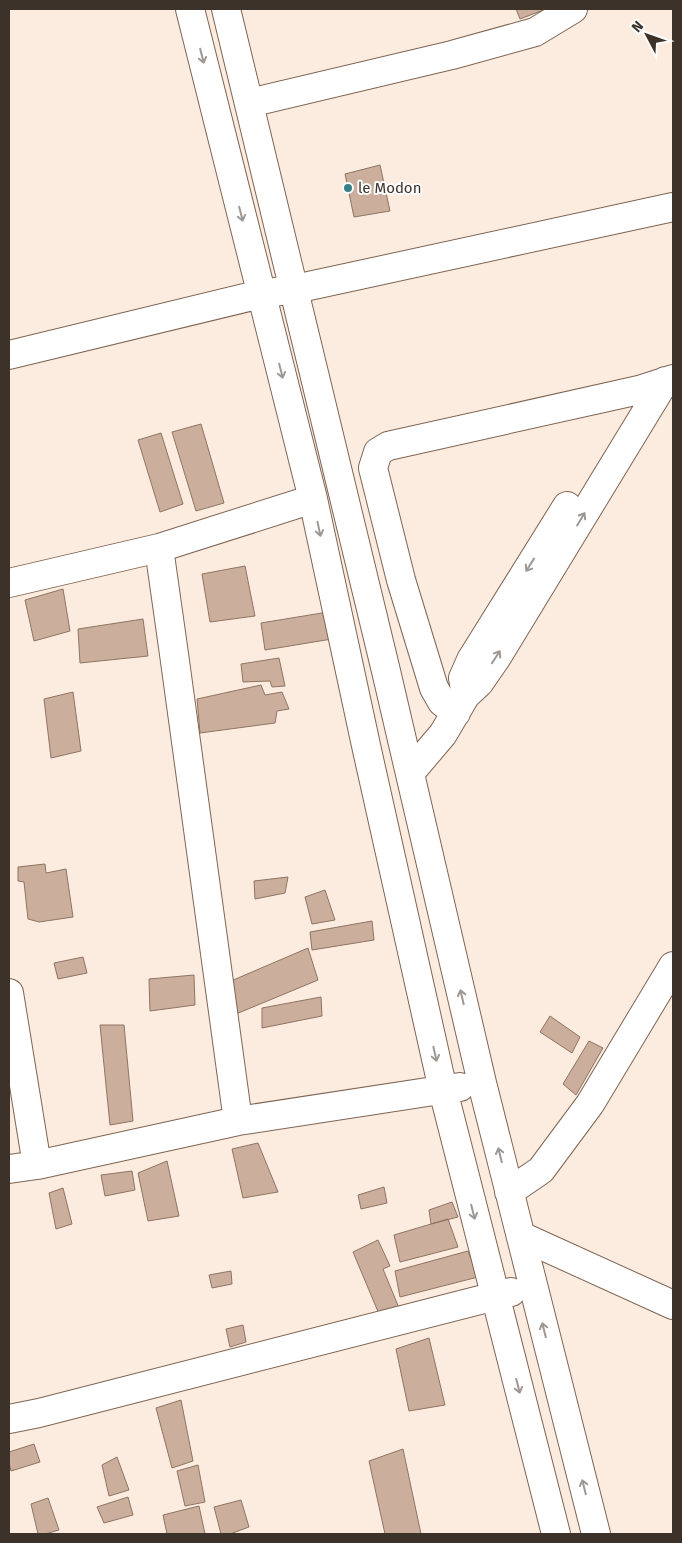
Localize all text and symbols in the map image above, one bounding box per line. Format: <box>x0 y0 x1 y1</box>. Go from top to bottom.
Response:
north arrow <box>622 10 672 60</box>
text: N <box>628 18 647 36</box>
one-way arrow <box>198 48 207 64</box>
place label: le Modon <box>358 179 421 197</box>
marker: le Modon <box>342 182 354 194</box>
one-way arrow <box>237 205 246 221</box>
one-way arrow <box>276 363 286 379</box>
one-way arrow <box>577 512 587 526</box>
one-way arrow <box>315 521 325 537</box>
one-way arrow <box>525 558 535 572</box>
one-way arrow <box>491 650 502 664</box>
one-way arrow <box>457 989 466 1005</box>
one-way arrow <box>431 1045 440 1061</box>
one-way arrow <box>495 1147 504 1163</box>
one-way arrow <box>469 1203 479 1219</box>
one-way arrow <box>539 1322 548 1338</box>
one-way arrow <box>514 1378 523 1394</box>
one-way arrow <box>579 1479 588 1495</box>

